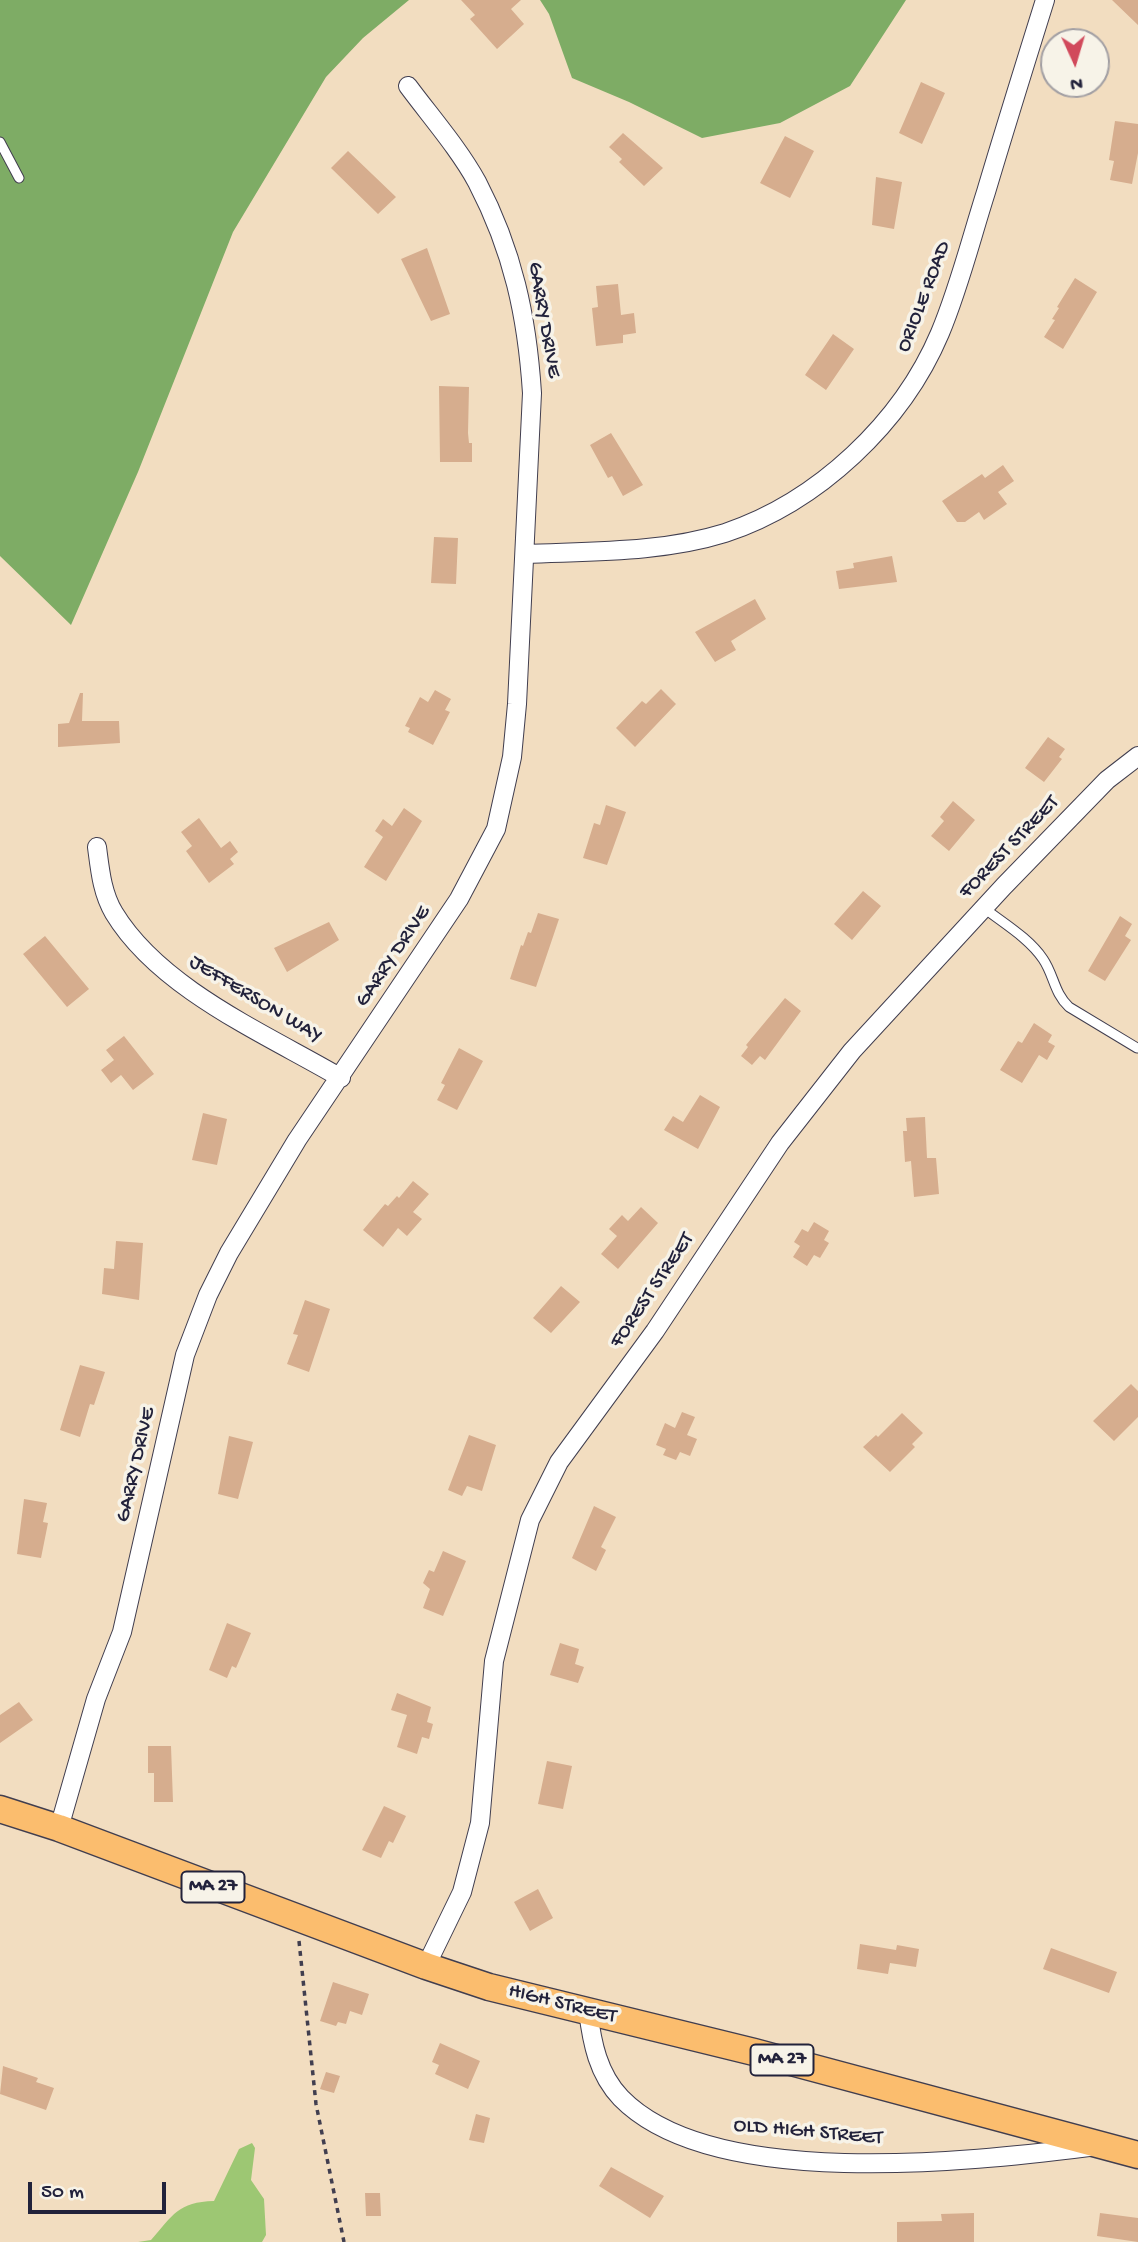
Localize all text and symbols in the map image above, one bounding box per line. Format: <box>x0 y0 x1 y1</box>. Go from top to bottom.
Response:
north arrow <box>1040 28 1110 98</box>
text: N <box>1069 71 1083 94</box>
street label: ORIOLE ROAD <box>892 238 958 356</box>
street label: GARRY DRIVE <box>520 260 566 380</box>
street label: FOREST STREET <box>955 791 1065 905</box>
street label: GARRY DRIVE <box>351 902 437 1012</box>
street label: JEFFERSON WAY <box>184 950 326 1050</box>
street label: FOREST STREET <box>605 1229 701 1353</box>
street label: GARRY DRIVE <box>112 1405 162 1525</box>
road number: MA 27 <box>182 1871 244 1902</box>
street label: HIGH STREET <box>505 1979 619 2031</box>
road number: MA 27 <box>750 2044 814 2076</box>
street label: OLD HIGH STREET <box>733 2114 883 2152</box>
scale bar <box>32 2168 170 2212</box>
text: 50 m <box>41 2181 84 2206</box>

